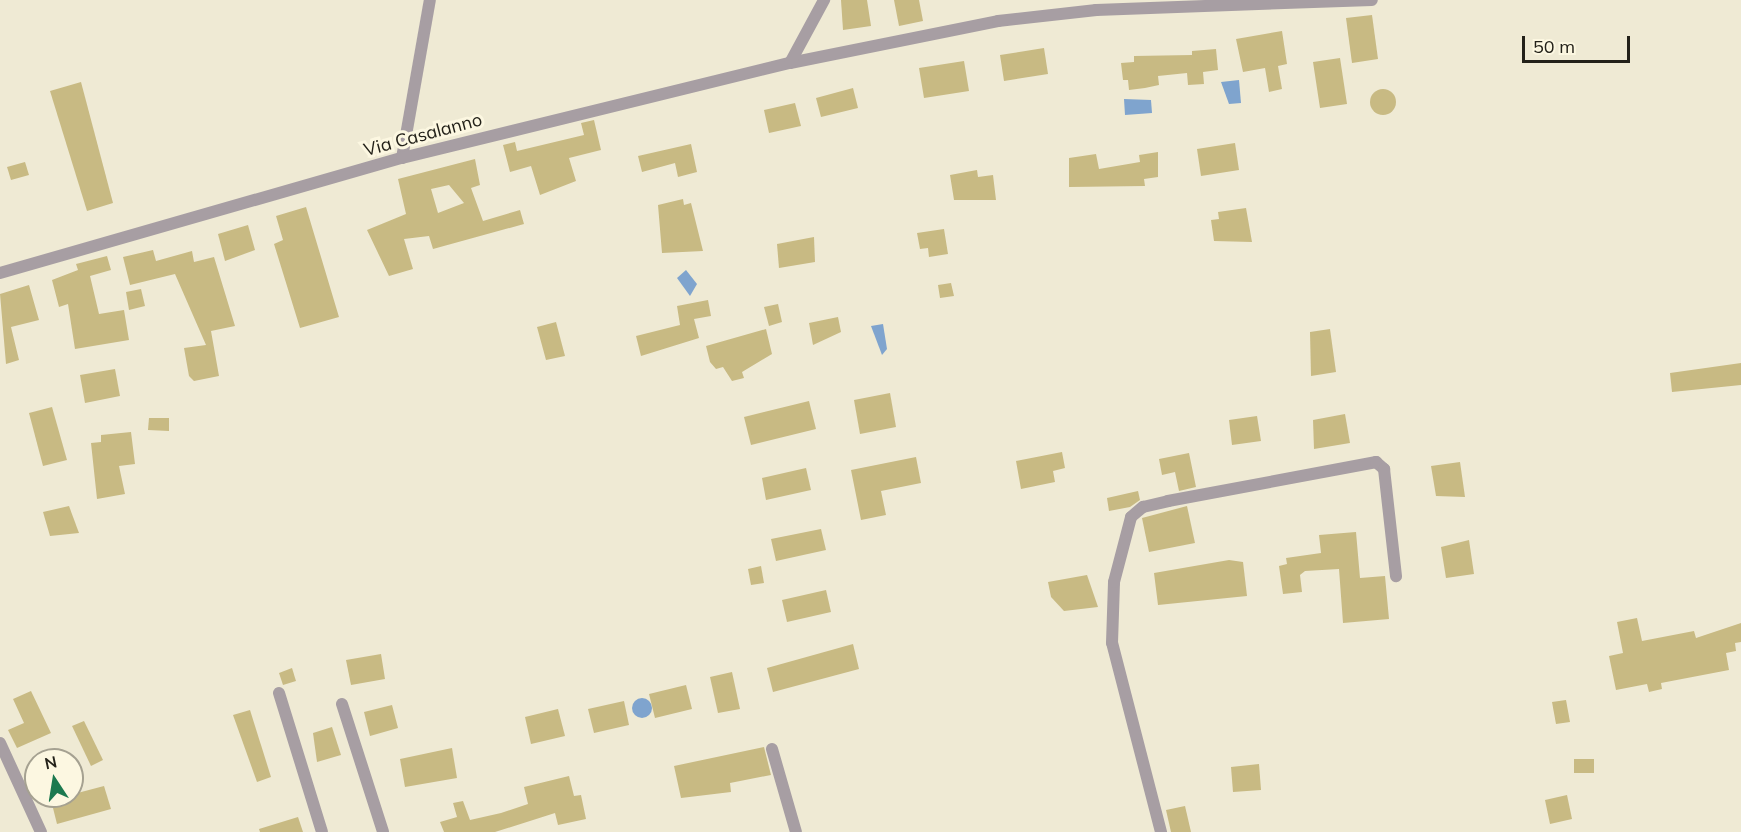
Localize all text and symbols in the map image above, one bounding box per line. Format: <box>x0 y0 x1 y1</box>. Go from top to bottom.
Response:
scale bar <box>1525 24 1633 62</box>
text: 50 m <box>1533 35 1575 58</box>
street label: Via Casalanno <box>362 109 484 161</box>
north arrow <box>24 748 84 808</box>
text: N <box>43 751 59 773</box>

